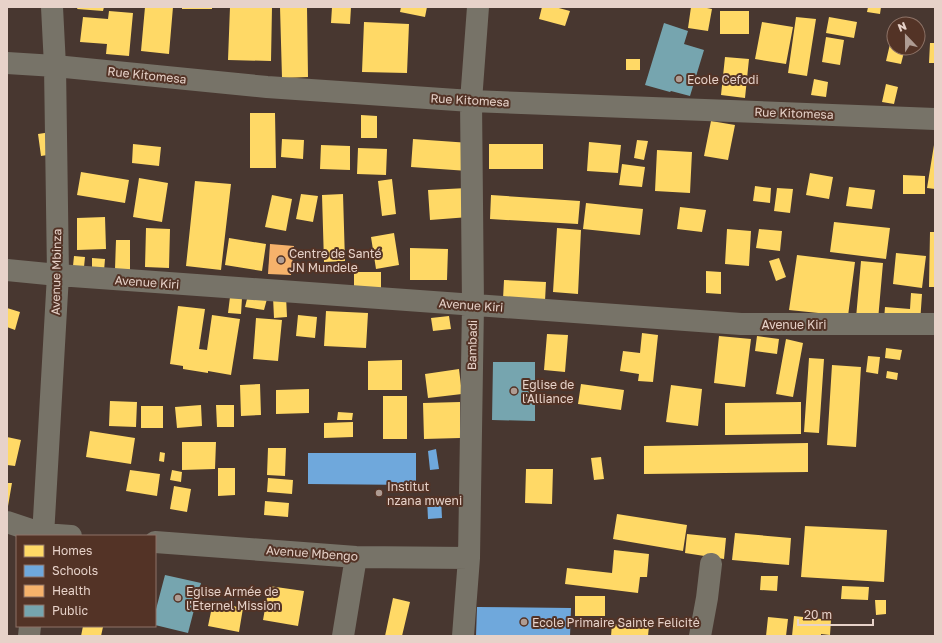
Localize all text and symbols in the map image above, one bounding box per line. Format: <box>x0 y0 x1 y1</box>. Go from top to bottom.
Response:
north arrow <box>886 16 926 56</box>
text: N <box>896 19 908 34</box>
street label: Rue Kitomesa <box>107 63 187 87</box>
place label: Ecole Cefodi <box>687 72 759 87</box>
marker: Ecole Cefodi <box>674 74 684 84</box>
street label: Rue Kitomesa <box>430 90 510 110</box>
street label: Rue Kitomesa <box>754 104 834 122</box>
street label: Avenue Mbinza <box>48 229 64 315</box>
place label: Centre de Santé JN Mundele <box>289 246 382 275</box>
marker: Centre de Santé JN Mundele <box>276 255 286 265</box>
street label: Avenue Kiri <box>114 272 180 292</box>
street label: Avenue Kiri <box>438 295 504 315</box>
street label: Avenue Kiri <box>762 317 826 332</box>
street label: Bambadi <box>464 320 480 370</box>
place label: Eglise de l'Alliance <box>522 377 574 406</box>
marker: Eglise de l'Alliance <box>509 386 519 396</box>
place label: Institut nzana mweni <box>387 479 462 508</box>
marker: Institut nzana mweni <box>374 488 384 498</box>
legend <box>16 535 156 627</box>
street label: Avenue Mbengo <box>266 542 358 564</box>
text: Homes <box>52 543 92 558</box>
text: Schools <box>52 563 98 578</box>
text: Health <box>52 583 91 598</box>
place label: Eglise Armée de l'Eternel Mission <box>186 584 281 613</box>
marker: Eglise Armée de l'Eternel Mission <box>173 593 183 603</box>
scale bar <box>798 601 873 627</box>
text: Public <box>52 603 89 618</box>
text: 20 m <box>804 607 832 622</box>
place label: Ecole Primaire Sainte Felicitė <box>532 615 700 630</box>
marker: Ecole Primaire Sainte Felicitė <box>519 617 529 627</box>

